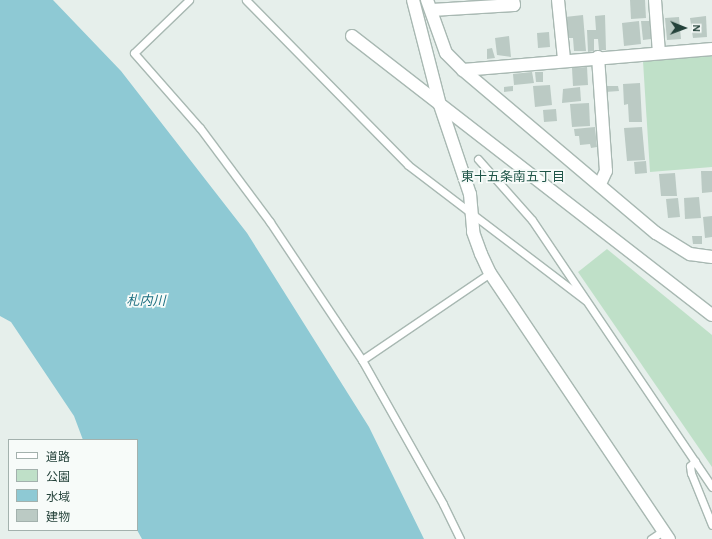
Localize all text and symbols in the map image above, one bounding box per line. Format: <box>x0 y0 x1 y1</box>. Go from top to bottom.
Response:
north arrow <box>664 8 704 48</box>
text: N <box>691 24 702 32</box>
district label: 東十五条南五丁目 <box>461 170 565 186</box>
water label: 札内川 <box>127 294 165 310</box>
legend <box>8 439 138 531</box>
text: 道路 <box>46 451 70 463</box>
text: 公園 <box>46 471 70 483</box>
text: 水域 <box>46 491 70 503</box>
text: 建物 <box>46 511 70 523</box>

